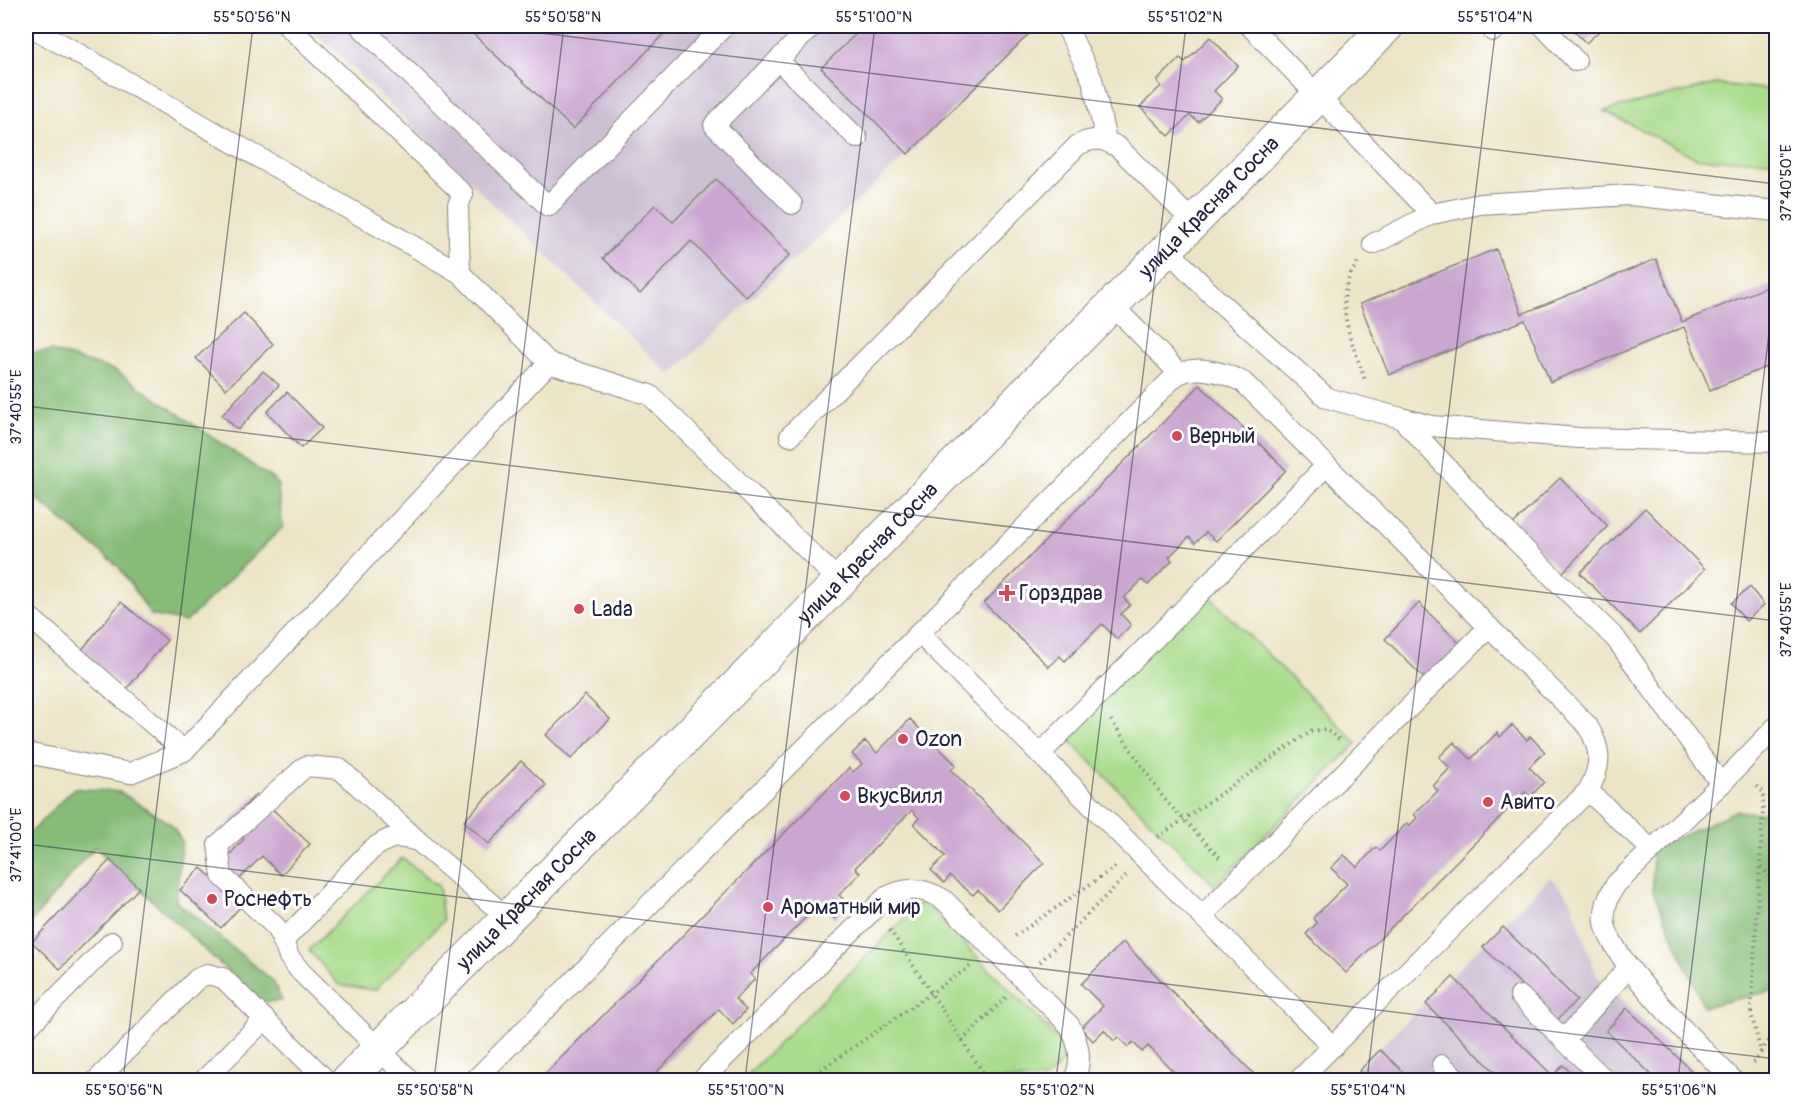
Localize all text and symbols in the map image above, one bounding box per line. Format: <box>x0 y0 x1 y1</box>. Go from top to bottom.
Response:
text: 55°50'56"N <box>213 8 291 27</box>
text: 55°50'58"N <box>525 8 601 27</box>
text: 55°51'00"N <box>836 8 912 27</box>
text: 55°51'02"N <box>1148 8 1222 27</box>
text: 55°51'04"N <box>1458 8 1532 27</box>
street label: улица Красная Сосна <box>1132 130 1285 284</box>
text: 37°40'50"E <box>1777 144 1796 222</box>
text: 37°40'55"E <box>7 369 26 444</box>
place label: Верный <box>1189 423 1255 450</box>
marker: Верный <box>1170 429 1184 443</box>
street label: улица Красная Сосна <box>791 476 944 631</box>
place label: Горздрав <box>1019 580 1103 607</box>
text: 37°40'55"E <box>1777 582 1796 657</box>
marker: Горздрав <box>1000 586 1014 600</box>
place label: Lada <box>591 596 633 623</box>
marker: Lada <box>572 602 586 616</box>
place label: Ozon <box>915 726 962 753</box>
marker: Ozon <box>896 732 910 746</box>
place label: ВкусВилл <box>857 783 943 810</box>
marker: ВкусВилл <box>838 789 852 803</box>
place label: Авито <box>1500 789 1555 816</box>
marker: Авито <box>1481 795 1495 809</box>
text: 37°41'00"E <box>7 807 26 882</box>
street label: улица Красная Сосна <box>450 822 602 977</box>
place label: Роснефть <box>224 886 312 913</box>
marker: Роснефть <box>205 892 219 906</box>
place label: Ароматный мир <box>780 894 921 921</box>
marker: Ароматный мир <box>761 900 775 914</box>
text: 55°50'56"N <box>85 1081 163 1100</box>
text: 55°50'58"N <box>397 1081 473 1100</box>
text: 55°51'00"N <box>708 1081 784 1100</box>
text: 55°51'02"N <box>1020 1081 1094 1100</box>
text: 55°51'04"N <box>1331 1081 1405 1100</box>
text: 55°51'06"N <box>1641 1081 1717 1100</box>

